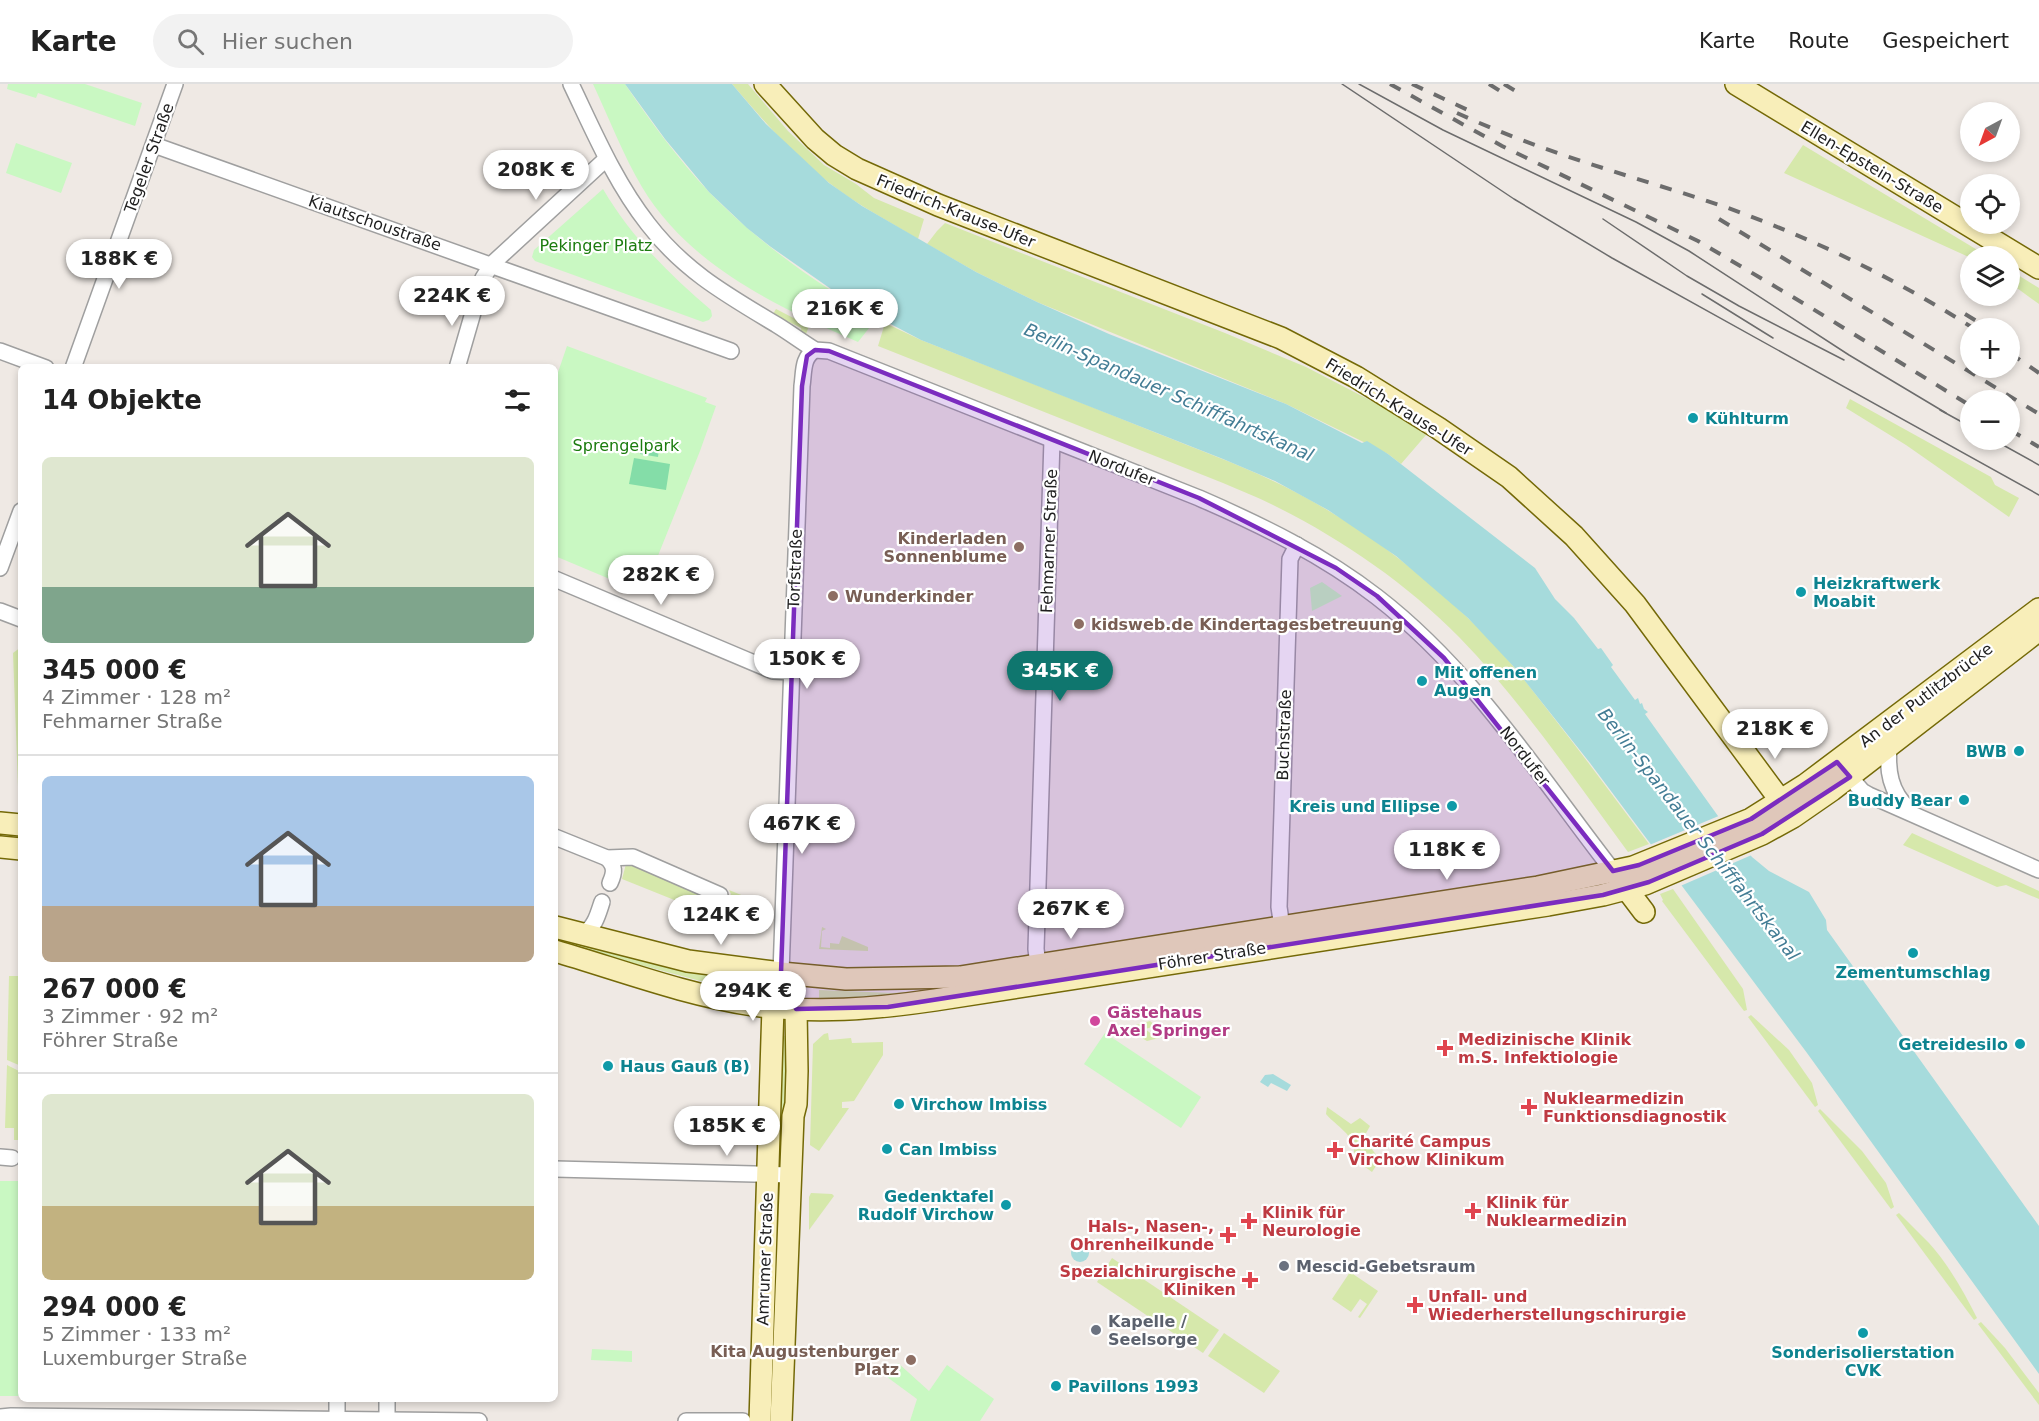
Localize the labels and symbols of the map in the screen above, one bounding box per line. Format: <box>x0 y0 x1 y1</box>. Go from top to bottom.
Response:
street label: Tegeler Straße <box>120 100 178 217</box>
north arrow <box>1960 102 2020 162</box>
street label: Ellen-Epstein-Straße <box>1797 117 1947 217</box>
pin: 208K € <box>487 150 585 201</box>
street label: Friedrich-Krause-Ufer <box>874 170 1039 252</box>
street label: Kiautschoustraße <box>306 191 444 255</box>
park label: Pekinger Platz <box>539 236 653 255</box>
pin: 188K € <box>70 239 168 290</box>
pin: 224K € <box>403 276 501 327</box>
pin: 216K € <box>796 289 894 340</box>
water label: Berlin-Spandauer Schifffahrtskanal <box>1021 318 1317 466</box>
street label: Friedrich-Krause-Ufer <box>1322 354 1476 460</box>
place label: Kühlturm <box>1705 409 1789 428</box>
marker: Kühlturm <box>1686 411 1700 425</box>
park label: Sprengelpark <box>573 436 680 455</box>
street label: Nordufer <box>1086 446 1159 490</box>
street label: Fehmarner Straße <box>1037 469 1061 613</box>
street label: Torfstraße <box>784 529 806 610</box>
place label: Kinderladen Sonnenblume <box>884 529 1007 566</box>
marker: Kinderladen Sonnenblume <box>1012 540 1026 554</box>
pin: 282K € <box>612 555 710 606</box>
place label: Heizkraftwerk Moabit <box>1813 574 1941 611</box>
marker: Heizkraftwerk Moabit <box>1794 585 1808 599</box>
place label: Wunderkinder <box>845 587 973 606</box>
marker: Wunderkinder <box>826 589 840 603</box>
place label: kidsweb.de Kindertagesbetreuung <box>1091 615 1403 634</box>
marker: kidsweb.de Kindertagesbetreuung <box>1072 617 1086 631</box>
pin: 150K € <box>758 639 856 690</box>
street label: An der Putlitzbrücke <box>1856 639 1996 751</box>
pin: 345K € <box>1011 651 1109 702</box>
place label: Mit offenen Augen <box>1434 663 1537 700</box>
marker: Mit offenen Augen <box>1415 674 1429 688</box>
street label: Buchstraße <box>1273 689 1295 781</box>
water label: Berlin-Spandauer Schifffahrtskanal <box>1594 704 1804 964</box>
pin: 218K € <box>1726 709 1824 760</box>
street label: Nordufer <box>1496 722 1554 790</box>
place label: BWB <box>1966 742 2007 761</box>
marker: BWB <box>2012 744 2026 758</box>
place label: Buddy Bear <box>1848 791 1952 810</box>
marker: Buddy Bear <box>1957 793 1971 807</box>
place label: Kreis und Ellipse <box>1289 797 1440 816</box>
marker: Kreis und Ellipse <box>1445 799 1459 813</box>
pin: 467K € <box>753 804 851 855</box>
pin: 118K € <box>1398 830 1496 881</box>
pin: 267K € <box>1022 889 1120 940</box>
pin: 124K € <box>672 895 770 946</box>
street label: Föhrer Straße <box>1157 938 1267 974</box>
marker: Zementumschlag <box>1906 946 1920 960</box>
place label: Zementumschlag <box>1835 963 1991 982</box>
pin: 294K € <box>704 971 802 1022</box>
place label: Gästehaus Axel Springer <box>1107 1003 1230 1040</box>
marker: Gästehaus Axel Springer <box>1088 1014 1102 1028</box>
place label: Medizinische Klinik m.S. Infektiologie <box>1458 1030 1631 1067</box>
place label: Getreidesilo <box>1898 1035 2008 1054</box>
marker: Getreidesilo <box>2013 1037 2027 1051</box>
marker: Medizinische Klinik m.S. Infektiologie <box>1436 1039 1454 1057</box>
place label: Haus Gauß (B) <box>620 1057 750 1076</box>
marker: Haus Gauß (B) <box>601 1059 615 1073</box>
place label: Nuklearmedizin Funktionsdiagnostik <box>1543 1089 1727 1126</box>
place label: Virchow Imbiss <box>911 1095 1047 1114</box>
marker: Virchow Imbiss <box>892 1097 906 1111</box>
marker: Nuklearmedizin Funktionsdiagnostik <box>1520 1098 1538 1116</box>
pin: 185K € <box>678 1106 776 1157</box>
place label: Charité Campus Virchow Klinikum <box>1348 1132 1505 1169</box>
place label: Can Imbiss <box>899 1140 997 1159</box>
marker: Charité Campus Virchow Klinikum <box>1326 1141 1344 1159</box>
marker: Can Imbiss <box>880 1142 894 1156</box>
place label: Gedenktafel Rudolf Virchow <box>858 1187 994 1224</box>
street label: Amrumer Straße <box>753 1192 777 1326</box>
place label: Klinik für Nuklearmedizin <box>1486 1193 1627 1230</box>
marker: Gedenktafel Rudolf Virchow <box>999 1198 1013 1212</box>
marker: Klinik für Nuklearmedizin <box>1464 1202 1482 1220</box>
place label: Klinik für Neurologie <box>1262 1203 1361 1240</box>
marker: Klinik für Neurologie <box>1240 1212 1258 1230</box>
place label: Hals-, Nasen-, Ohrenheilkunde <box>1070 1217 1214 1254</box>
marker: Hals-, Nasen-, Ohrenheilkunde <box>1219 1226 1237 1244</box>
place label: Mescid-Gebetsraum <box>1296 1257 1476 1276</box>
marker: Mescid-Gebetsraum <box>1277 1259 1291 1273</box>
place label: Spezialchirurgische Kliniken <box>1059 1262 1236 1299</box>
marker: Spezialchirurgische Kliniken <box>1241 1271 1259 1289</box>
place label: Unfall- und Wiederherstellungschirurgie <box>1428 1287 1687 1324</box>
marker: Unfall- und Wiederherstellungschirurgie <box>1406 1296 1424 1314</box>
place label: Kapelle / Seelsorge <box>1108 1312 1198 1349</box>
marker: Kapelle / Seelsorge <box>1089 1323 1103 1337</box>
marker: Sonderisolierstation CVK <box>1856 1326 1870 1340</box>
place label: Kita Augustenburger Platz <box>710 1342 899 1379</box>
place label: Sonderisolierstation CVK <box>1771 1343 1955 1380</box>
marker: Kita Augustenburger Platz <box>904 1353 918 1367</box>
place label: Pavillons 1993 <box>1068 1377 1199 1396</box>
marker: Pavillons 1993 <box>1049 1379 1063 1393</box>

